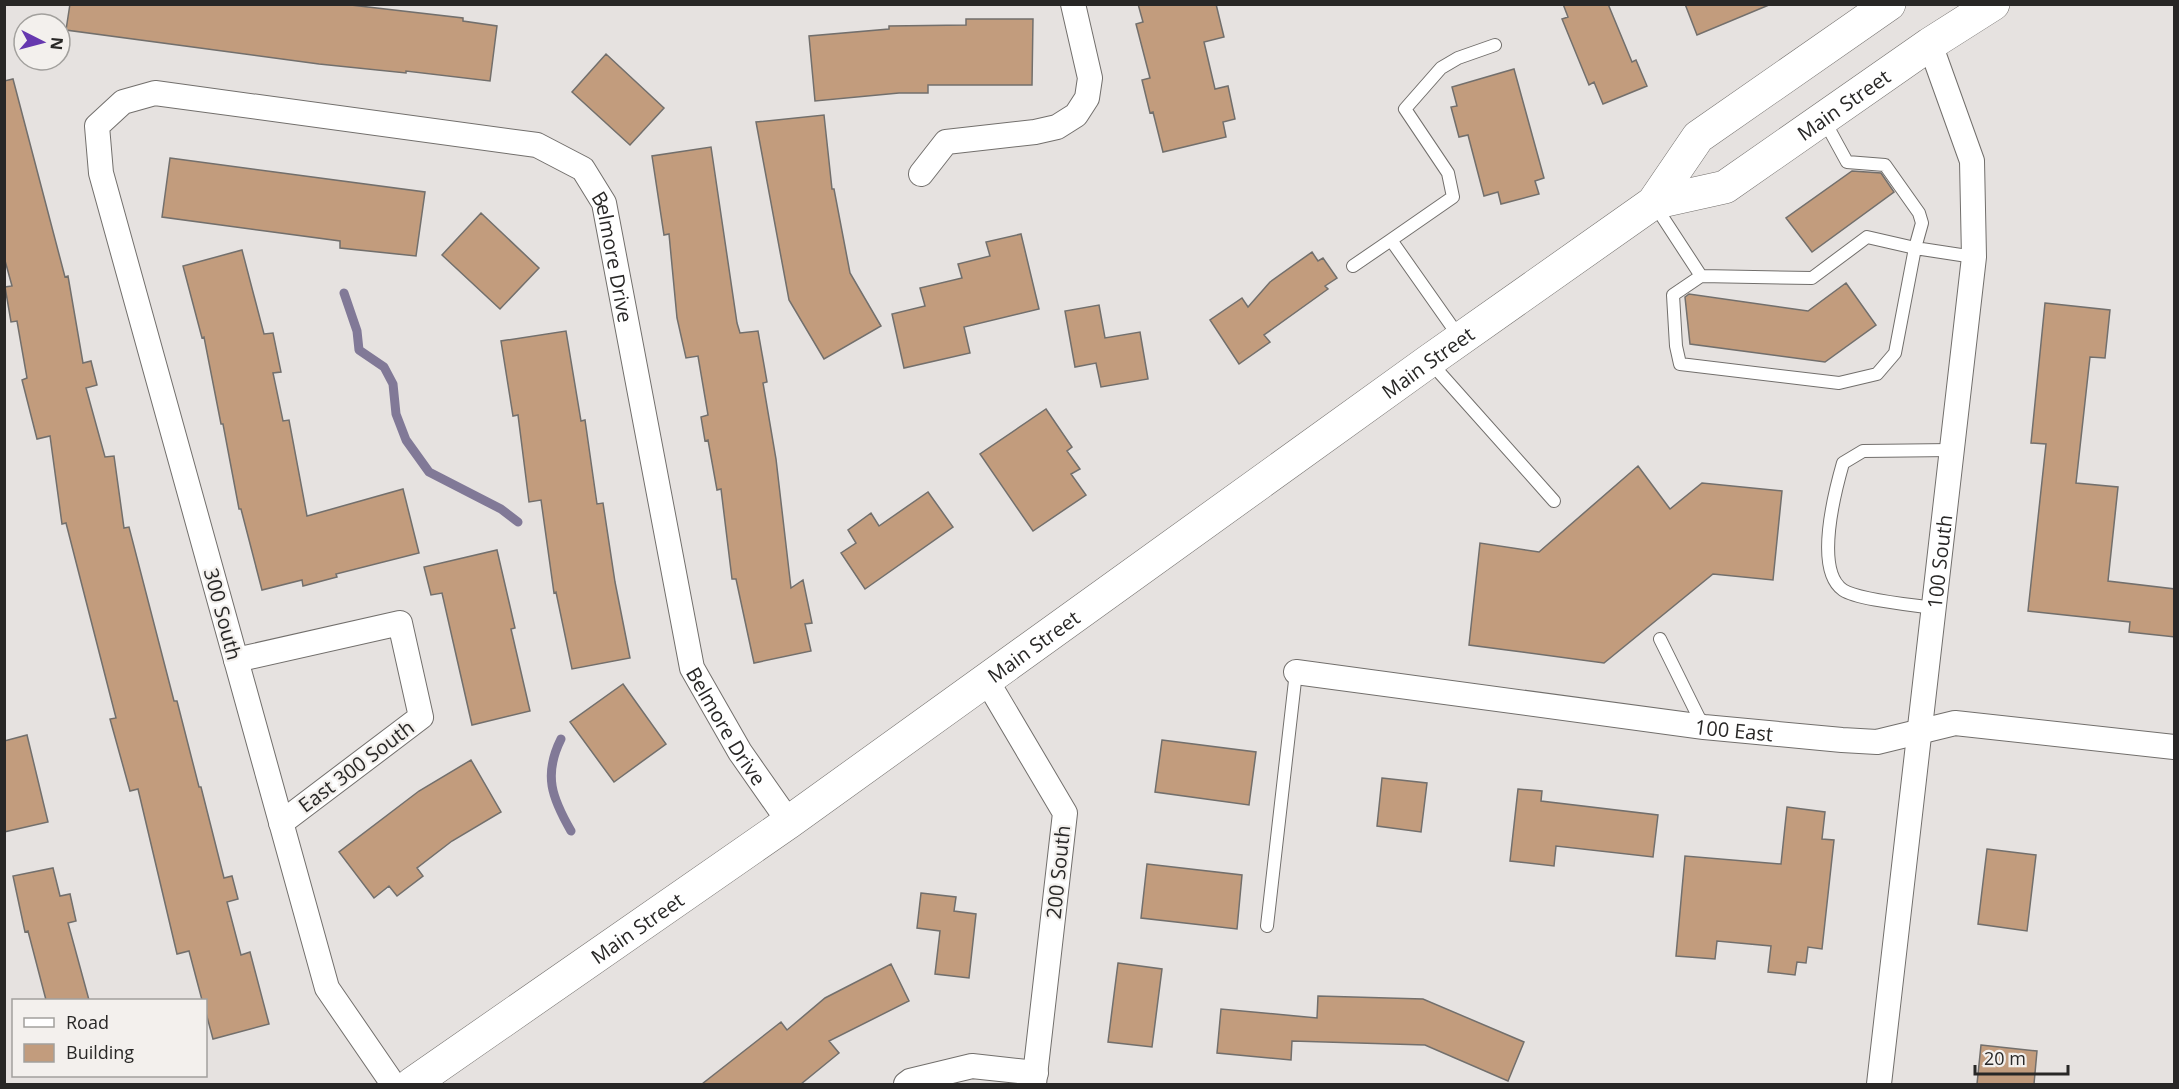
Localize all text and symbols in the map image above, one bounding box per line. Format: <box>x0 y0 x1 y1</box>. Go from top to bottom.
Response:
north arrow <box>12 12 72 72</box>
text: N <box>45 36 69 51</box>
street label: Main Street <box>1791 63 1895 146</box>
street label: Belmore Drive <box>586 186 640 325</box>
street label: Main Street <box>1376 320 1479 404</box>
street label: 100 South <box>1920 513 1958 610</box>
street label: 300 South <box>198 565 248 663</box>
street label: Main Street <box>982 604 1085 689</box>
street label: Belmore Drive <box>681 662 772 790</box>
street label: 100 East <box>1693 712 1774 747</box>
street label: East 300 South <box>293 714 419 818</box>
street label: 200 South <box>1040 824 1076 920</box>
street label: Main Street <box>585 886 689 969</box>
legend <box>12 999 207 1077</box>
text: Road <box>66 1010 109 1034</box>
scale bar <box>1975 1038 2068 1076</box>
text: Building <box>66 1040 134 1064</box>
text: 20 m <box>1984 1046 2026 1070</box>

